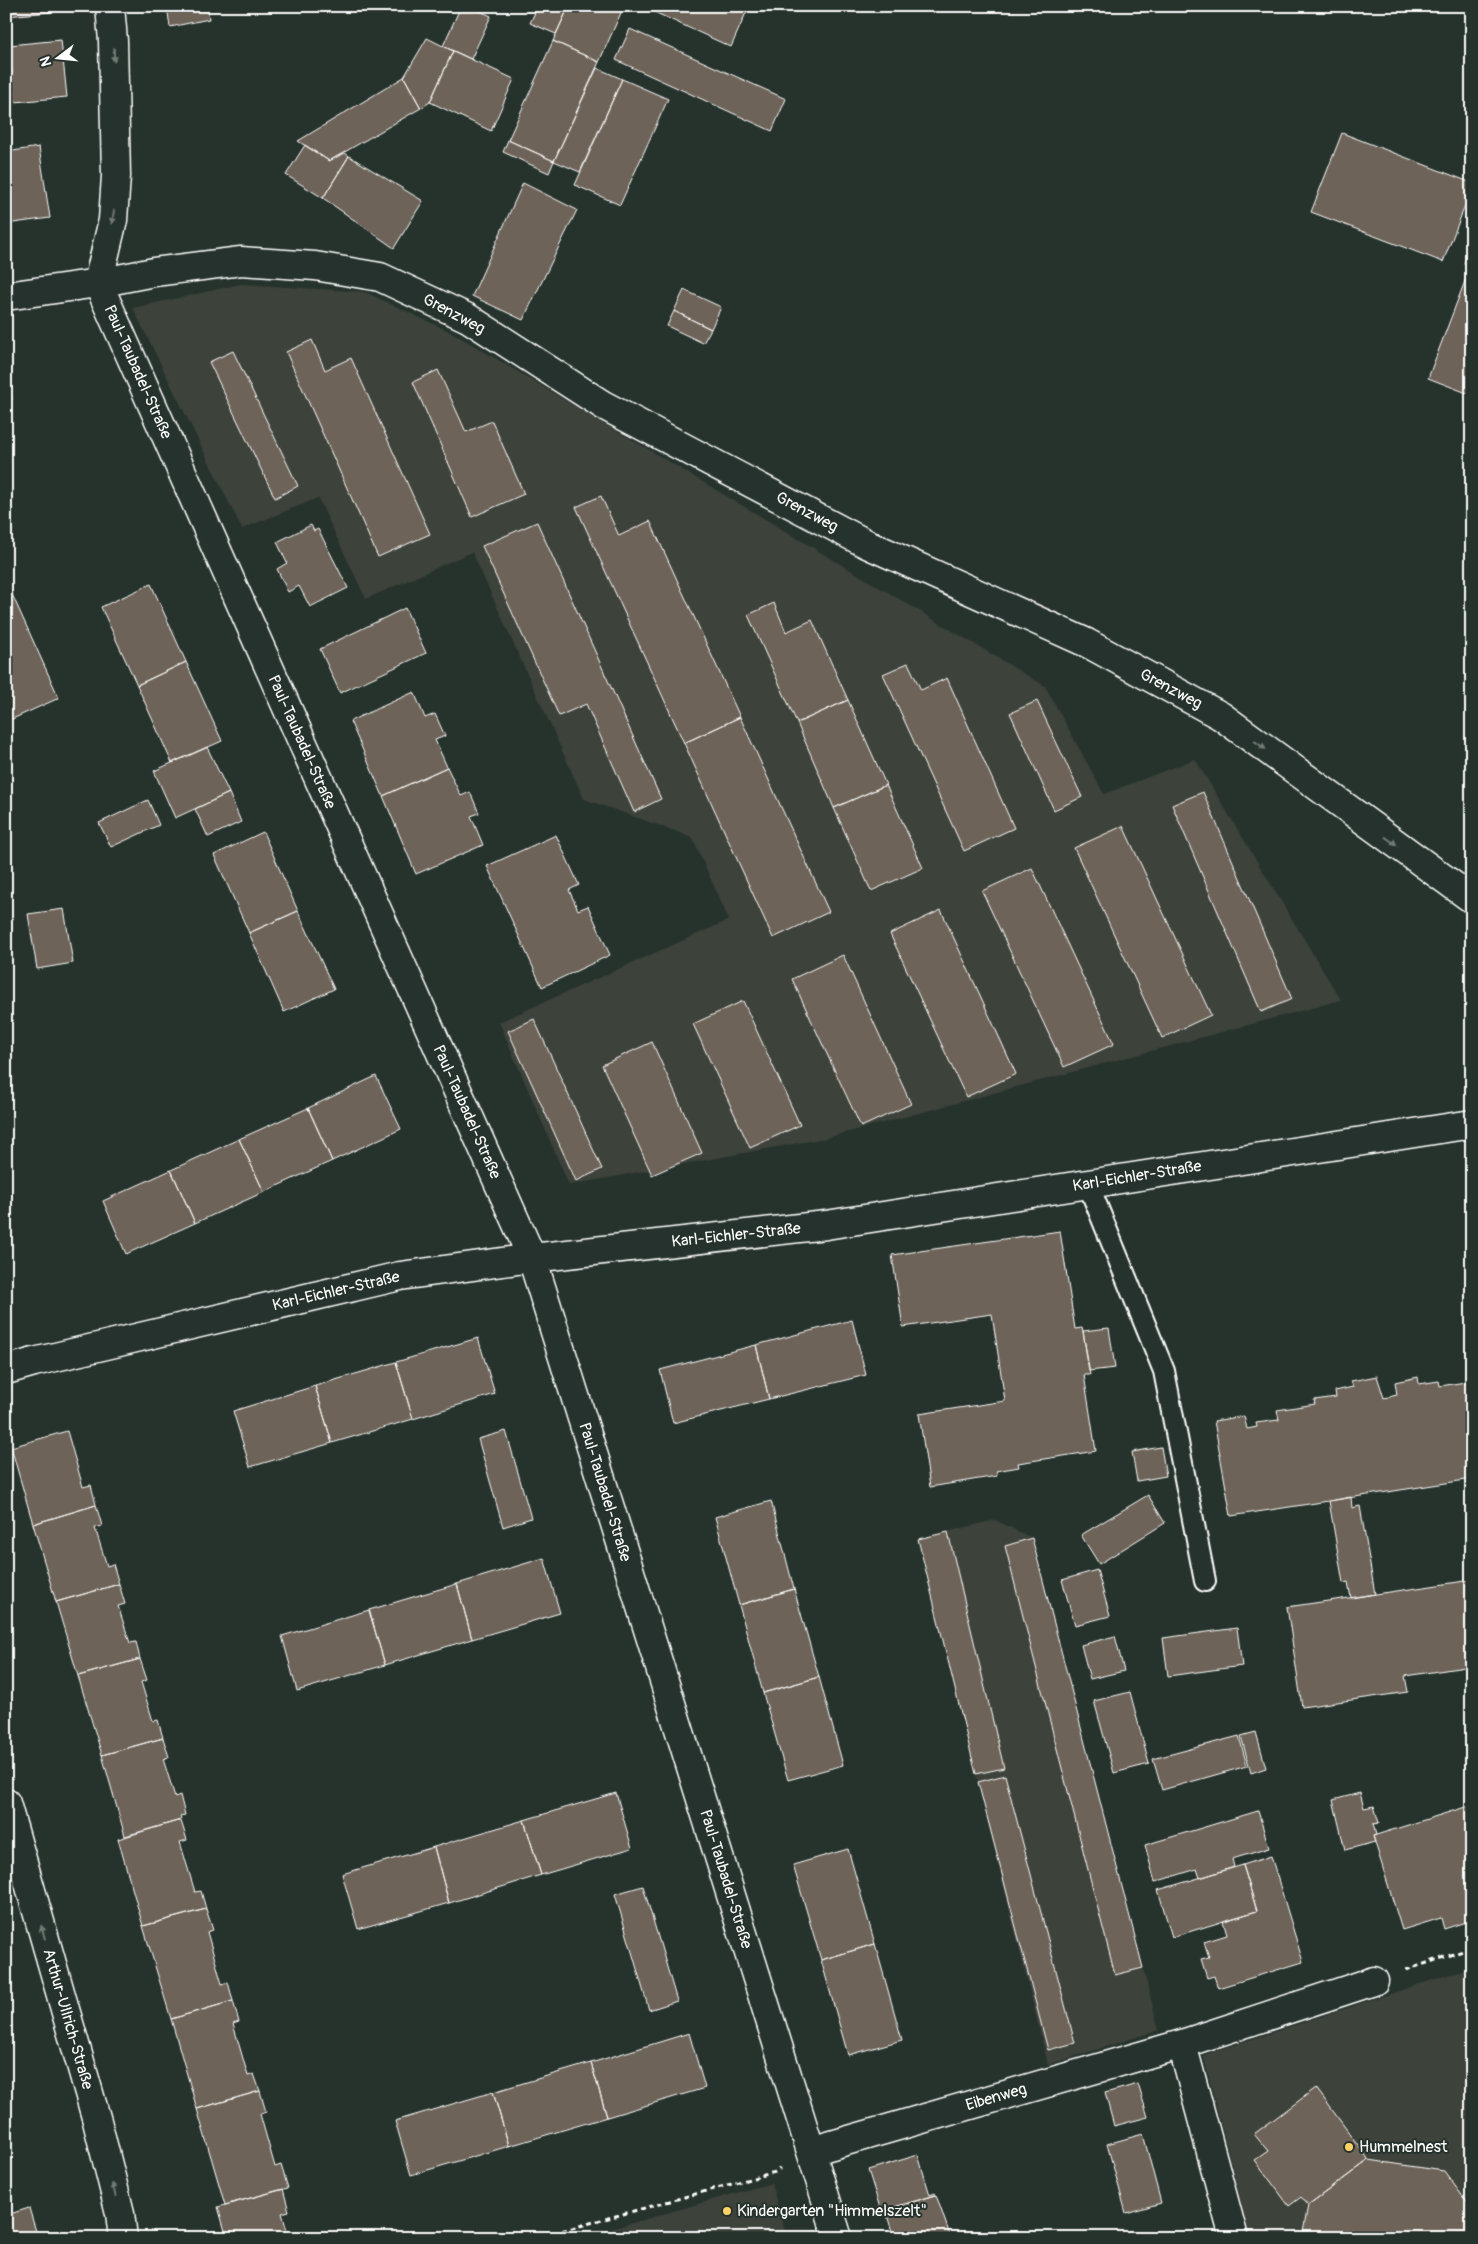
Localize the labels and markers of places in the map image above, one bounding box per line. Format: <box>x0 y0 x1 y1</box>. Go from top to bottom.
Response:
place label: Hummelnest <box>1359 2137 1448 2157</box>
marker: Hummelnest <box>1343 2141 1355 2153</box>
place label: Kindergarten "Himmelszelt" <box>737 2201 927 2221</box>
marker: Kindergarten "Himmelszelt" <box>721 2205 733 2217</box>

